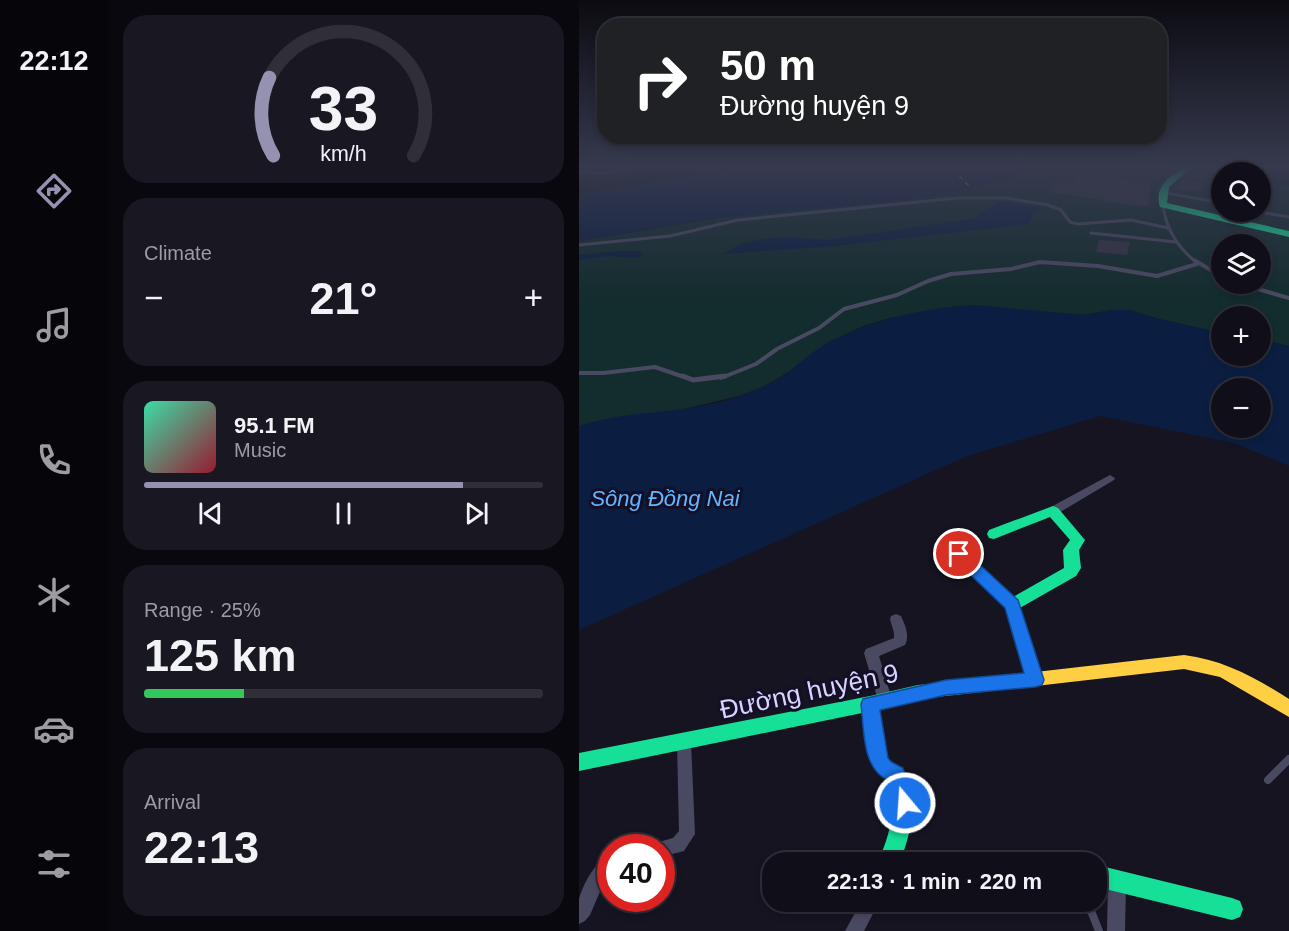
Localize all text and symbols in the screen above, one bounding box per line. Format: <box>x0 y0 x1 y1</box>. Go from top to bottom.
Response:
icon: right <box>621 42 699 120</box>
text: 50 m <box>720 42 816 89</box>
text: 22:12 <box>19 46 89 76</box>
text: 33 <box>309 74 378 143</box>
text: Đường huyện 9 <box>720 91 909 121</box>
text: km/h <box>320 142 367 166</box>
map controls <box>1211 162 1271 438</box>
button: search <box>1211 162 1271 222</box>
icon: directions <box>33 170 75 212</box>
button: layers <box>1211 234 1271 294</box>
text: Climate <box>144 242 212 264</box>
text: 21° <box>309 273 378 324</box>
text: − <box>144 279 163 316</box>
text: + <box>524 279 543 316</box>
icon: music <box>33 304 75 346</box>
button: + <box>1211 306 1271 366</box>
button: − <box>1211 378 1271 438</box>
text: 95.1 FM <box>234 413 315 438</box>
icon: phone <box>33 439 75 481</box>
text: Music <box>234 439 286 461</box>
water label: Sông Đồng Nai <box>590 486 741 511</box>
icon: previous <box>194 497 227 530</box>
icon: pause <box>327 497 360 530</box>
icon: next <box>460 497 493 530</box>
pin <box>933 528 984 579</box>
icon: arrive <box>942 537 975 570</box>
icon: climate <box>33 574 75 616</box>
text: Range · 25% <box>144 599 261 621</box>
text: 125 km <box>144 630 297 681</box>
street label: Đường huyện 9 <box>717 657 901 725</box>
icon: car <box>33 708 75 750</box>
position arrow <box>873 771 937 835</box>
text: Arrival <box>144 791 201 813</box>
text: 22:13 <box>144 822 259 873</box>
speed limit sign: 40 <box>597 834 675 912</box>
icon: filters <box>33 843 75 885</box>
text: 22:13 · 1 min · 220 m <box>827 869 1042 894</box>

